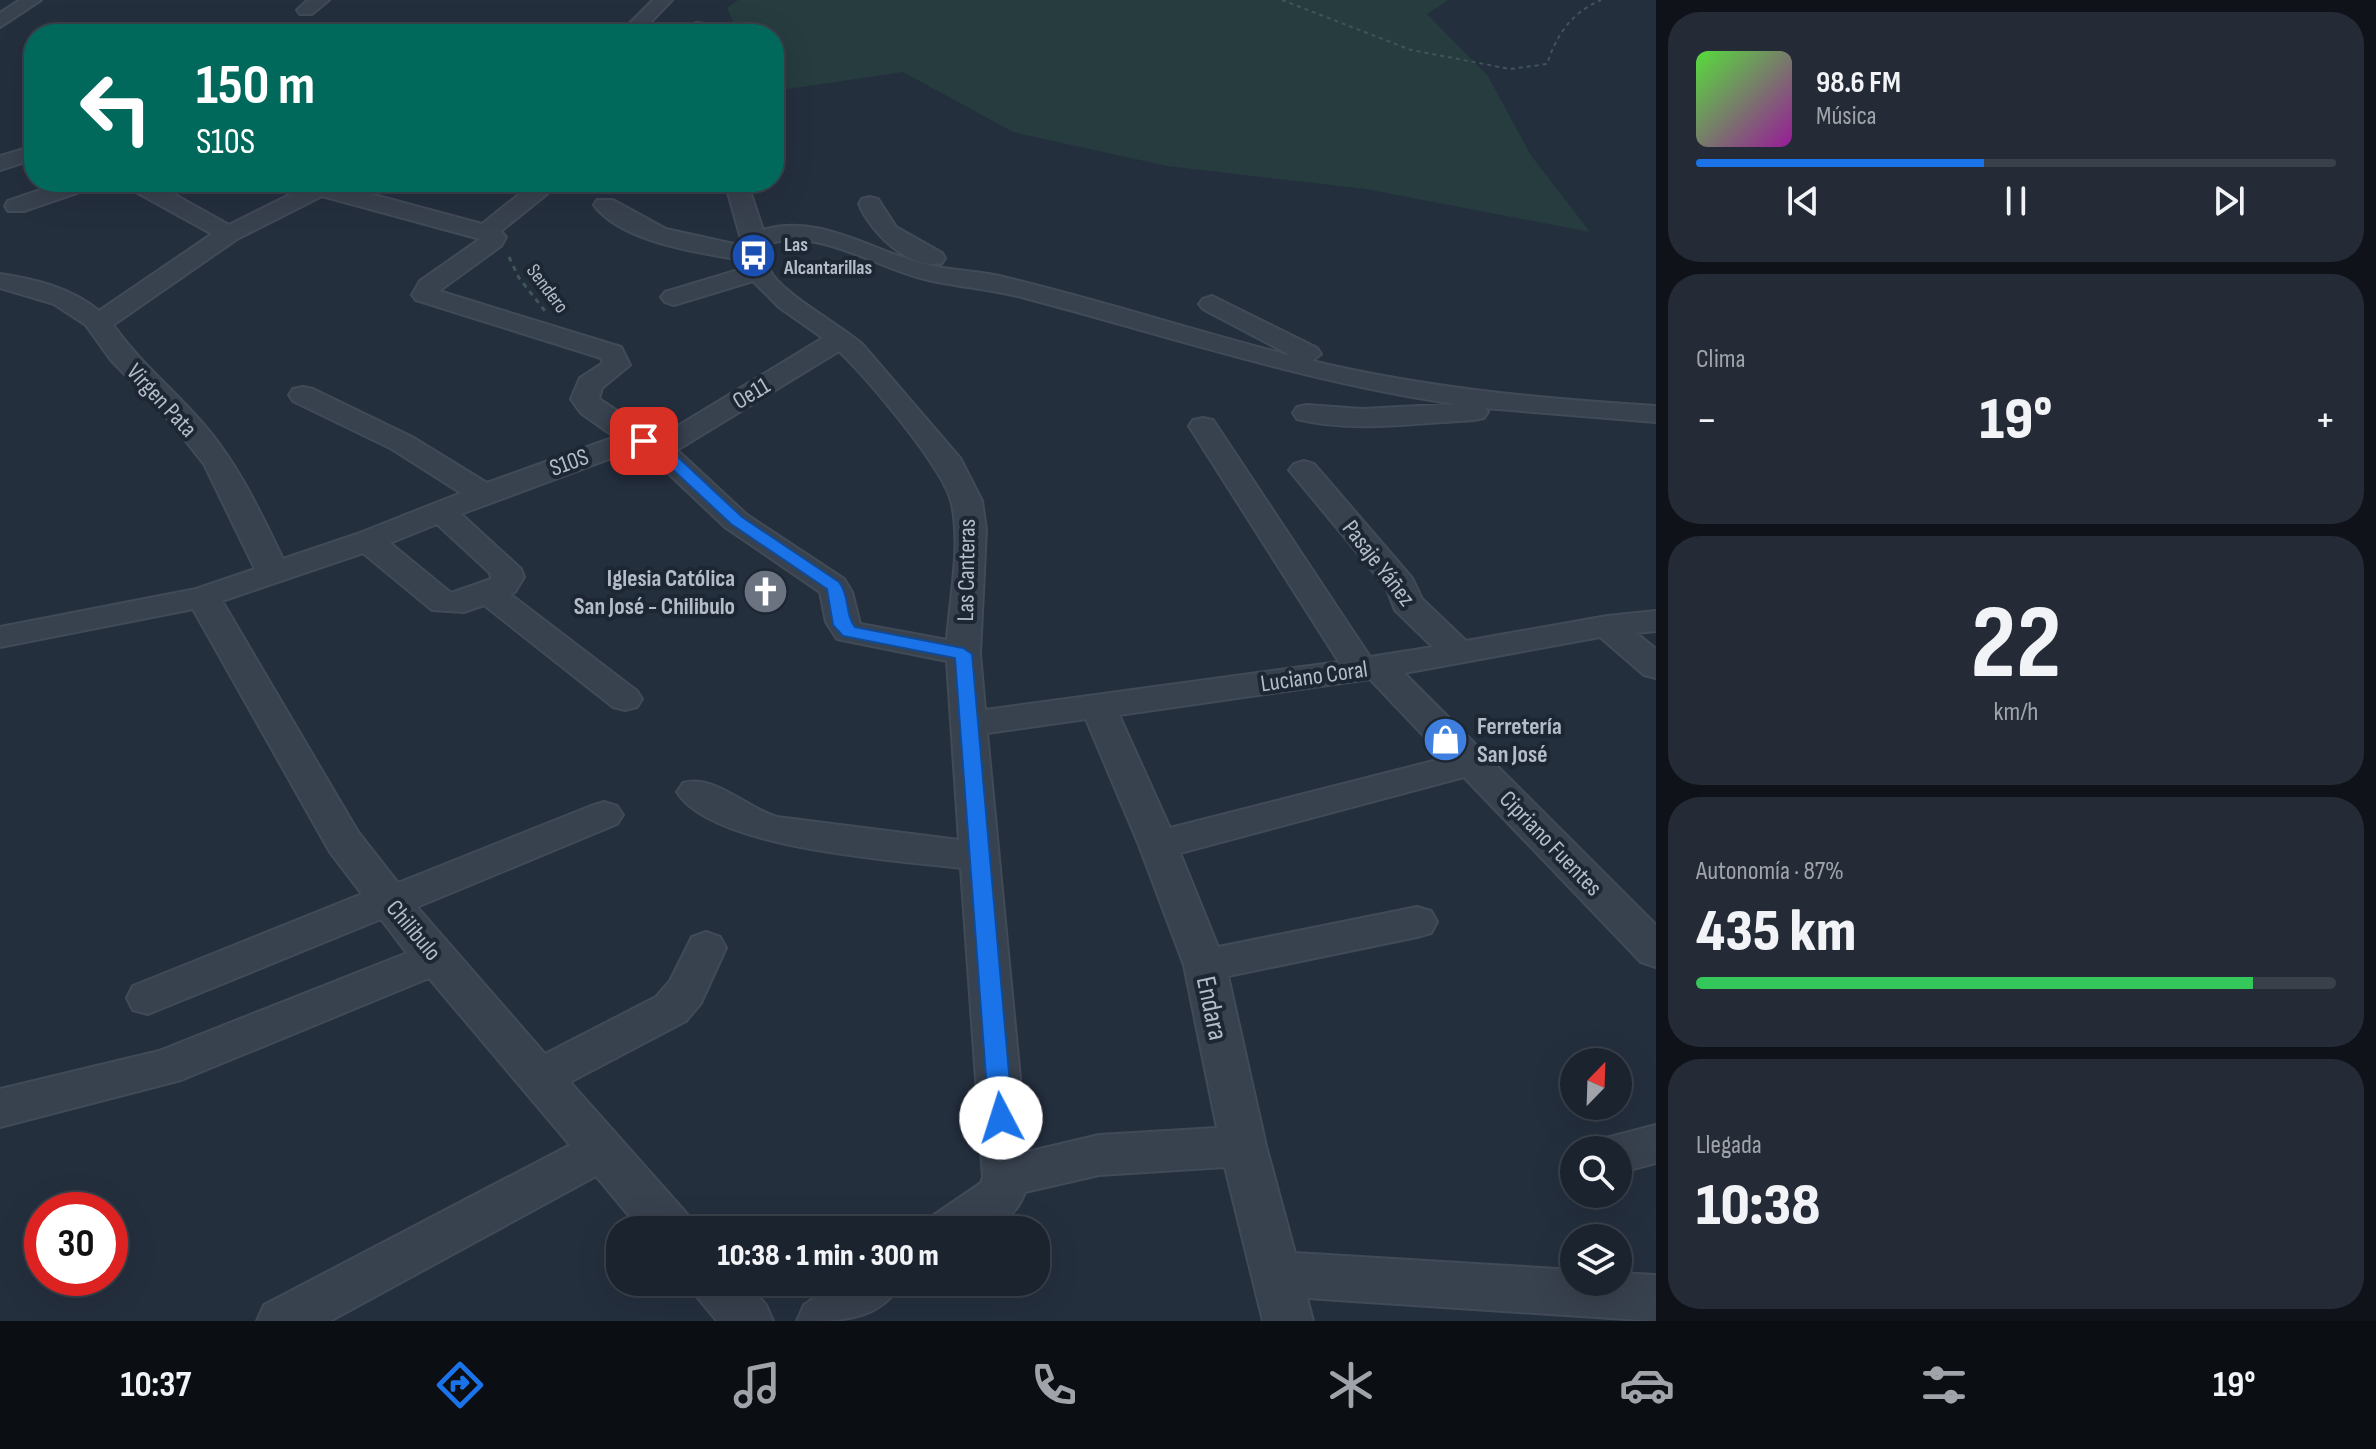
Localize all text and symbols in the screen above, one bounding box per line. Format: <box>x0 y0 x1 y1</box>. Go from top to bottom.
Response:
text: 150 m <box>196 53 315 120</box>
icon: left <box>64 56 168 160</box>
text: 98.6 FM <box>1816 65 1901 101</box>
text: Música <box>1816 101 1877 132</box>
text: S10S <box>196 121 255 164</box>
icon: previous <box>1781 179 1825 223</box>
icon: pause <box>1994 179 2038 223</box>
icon: next <box>2207 179 2251 223</box>
bus stop icon: Las Alcantarillas <box>729 231 777 279</box>
place label: Las Alcantarillas <box>783 233 872 280</box>
street label: Sendero <box>521 259 573 318</box>
text: Clima <box>1696 344 1746 375</box>
street label: Virgen Pata <box>120 357 203 443</box>
street label: Oe11 <box>727 371 776 416</box>
text: 19° <box>1979 384 2053 456</box>
text: − <box>1696 394 1718 447</box>
text: + <box>2314 394 2336 447</box>
pin <box>610 407 678 475</box>
icon: arrive <box>622 419 666 463</box>
street label: S10S <box>546 442 593 483</box>
street label: Pasaje Yáñez <box>1336 514 1421 612</box>
street label: Las Canteras <box>951 518 982 622</box>
place label: Iglesia Católica San José - Chilibulo <box>574 564 735 621</box>
church icon: Iglesia Católica San José - Chilibulo <box>742 568 790 616</box>
text: 22 <box>1970 582 2062 707</box>
street label: Luciano Coral <box>1259 655 1369 698</box>
text: km/h <box>1994 697 2038 728</box>
place label: Ferretería San José <box>1477 712 1562 769</box>
shop icon: Ferretería San José <box>1422 716 1470 764</box>
street label: Cipriano Fuentes <box>1493 785 1608 902</box>
text: Autonomía · 87% <box>1696 856 1844 887</box>
street label: Chilibulo <box>380 894 447 967</box>
text: 435 km <box>1696 896 1856 968</box>
street label: Endara <box>1189 973 1234 1043</box>
north arrow <box>1560 1048 1632 1120</box>
map controls <box>1560 1048 1632 1296</box>
position arrow <box>959 1076 1043 1160</box>
text: Llegada <box>1696 1130 1762 1161</box>
button: search <box>1560 1136 1632 1208</box>
text: 10:38 <box>1696 1170 1821 1242</box>
speed limit sign: 30 <box>24 1192 128 1296</box>
button: layers <box>1560 1224 1632 1296</box>
text: 10:38 · 1 min · 300 m <box>717 1238 939 1274</box>
icon: directions <box>432 1357 488 1413</box>
icon: music <box>729 1357 785 1413</box>
icon: phone <box>1026 1357 1082 1413</box>
icon: climate <box>1323 1357 1379 1413</box>
icon: car <box>1619 1357 1675 1413</box>
icon: filters <box>1916 1357 1972 1413</box>
text: 10:37 <box>120 1364 191 1407</box>
text: 19° <box>2213 1364 2256 1407</box>

